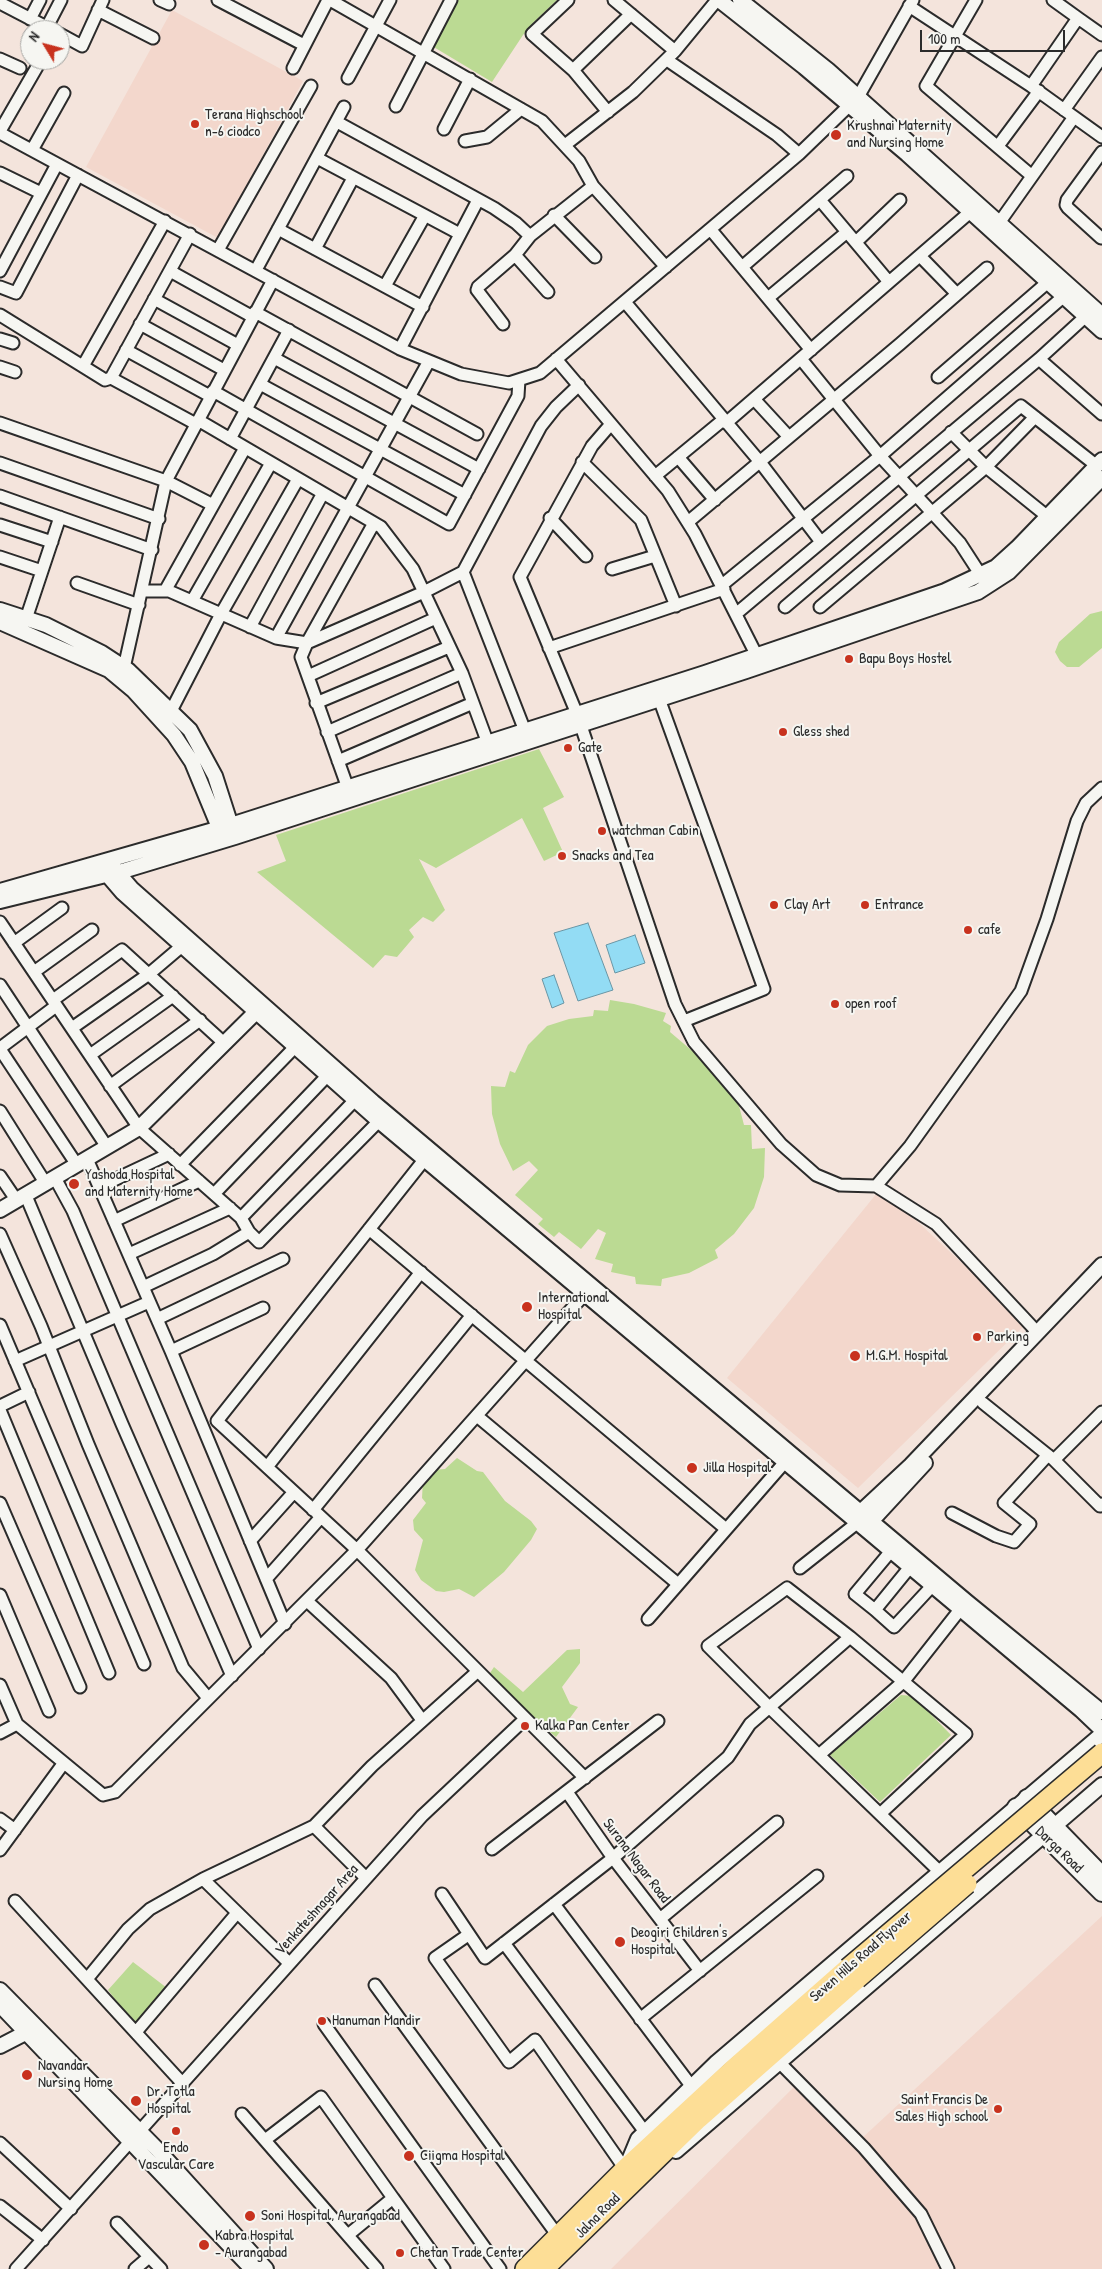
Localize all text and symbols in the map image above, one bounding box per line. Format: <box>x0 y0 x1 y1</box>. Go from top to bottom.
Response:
north arrow <box>20 20 70 70</box>
scale bar <box>922 20 1067 52</box>
text: N <box>24 28 43 45</box>
text: 100 m <box>928 28 961 49</box>
place label: Terana Highschool n-6 ciodco <box>205 106 303 141</box>
place label: Krushnai Maternity and Nursing Home <box>847 117 952 152</box>
marker: Terana Highschool n-6 ciodco <box>189 118 201 130</box>
marker: Krushnai Maternity and Nursing Home <box>829 128 843 142</box>
place label: Bapu Boys Hostel <box>859 650 952 668</box>
marker: Bapu Boys Hostel <box>843 653 855 665</box>
place label: Gless shed <box>793 723 849 741</box>
marker: Gless shed <box>777 726 789 738</box>
place label: Gate <box>578 739 602 757</box>
marker: Gate <box>562 742 574 754</box>
place label: watchman Cabin <box>612 822 699 840</box>
marker: watchman Cabin <box>596 825 608 837</box>
place label: Snacks and Tea <box>572 847 654 865</box>
marker: Snacks and Tea <box>556 850 568 862</box>
place label: Clay Art <box>784 896 830 914</box>
place label: Entrance <box>875 896 924 914</box>
marker: Clay Art <box>768 899 780 911</box>
marker: Entrance <box>859 899 871 911</box>
place label: cafe <box>978 921 1001 939</box>
marker: cafe <box>962 924 974 936</box>
place label: open roof <box>845 995 897 1013</box>
marker: open roof <box>829 998 841 1010</box>
place label: Yashoda Hospital and Maternity Home <box>85 1166 193 1201</box>
marker: Yashoda Hospital and Maternity Home <box>67 1177 81 1191</box>
place label: International Hospital <box>538 1289 609 1324</box>
marker: International Hospital <box>520 1300 534 1314</box>
place label: Parking <box>987 1328 1029 1346</box>
marker: Parking <box>971 1331 983 1343</box>
place label: M.G.M. Hospital <box>866 1347 948 1365</box>
marker: M.G.M. Hospital <box>848 1349 862 1363</box>
place label: Jilla Hospital <box>703 1459 771 1477</box>
marker: Jilla Hospital <box>685 1461 699 1475</box>
place label: Kalka Pan Center <box>535 1717 629 1735</box>
marker: Kalka Pan Center <box>519 1720 531 1732</box>
street label: Surana Nagar Road <box>598 1815 674 1907</box>
street label: Darga Road <box>1031 1823 1087 1877</box>
street label: Venkateshnagar Area <box>272 1861 362 1959</box>
street label: Seven Hills Road Flyover <box>806 1908 916 2006</box>
place label: Deogiri Children's Hospital <box>631 1924 727 1959</box>
marker: Deogiri Children's Hospital <box>613 1935 627 1949</box>
place label: Hanuman Mandir <box>332 2012 421 2030</box>
marker: Hanuman Mandir <box>316 2015 328 2027</box>
place label: Navandar Nursing Home <box>38 2057 113 2092</box>
marker: Navandar Nursing Home <box>20 2068 34 2082</box>
place label: Dr. Totla Hospital <box>147 2083 195 2118</box>
place label: Saint Francis De Sales High school <box>895 2091 988 2126</box>
marker: Dr. Totla Hospital <box>129 2094 143 2108</box>
marker: Saint Francis De Sales High school <box>992 2103 1004 2115</box>
marker: Endo Vascular Care <box>170 2125 182 2137</box>
place label: Endo Vascular Care <box>138 2139 214 2174</box>
place label: Ciigma Hospital <box>420 2147 505 2165</box>
marker: Ciigma Hospital <box>402 2149 416 2163</box>
street label: Jalna Road <box>572 2190 624 2242</box>
place label: Soni Hospital, Aurangabad <box>261 2207 400 2225</box>
marker: Soni Hospital, Aurangabad <box>243 2209 257 2223</box>
place label: Kabra Hospital - Aurangabad <box>215 2227 294 2262</box>
marker: Kabra Hospital - Aurangabad <box>197 2238 211 2252</box>
place label: Chetan Trade Center <box>410 2244 524 2262</box>
marker: Chetan Trade Center <box>394 2247 406 2259</box>

